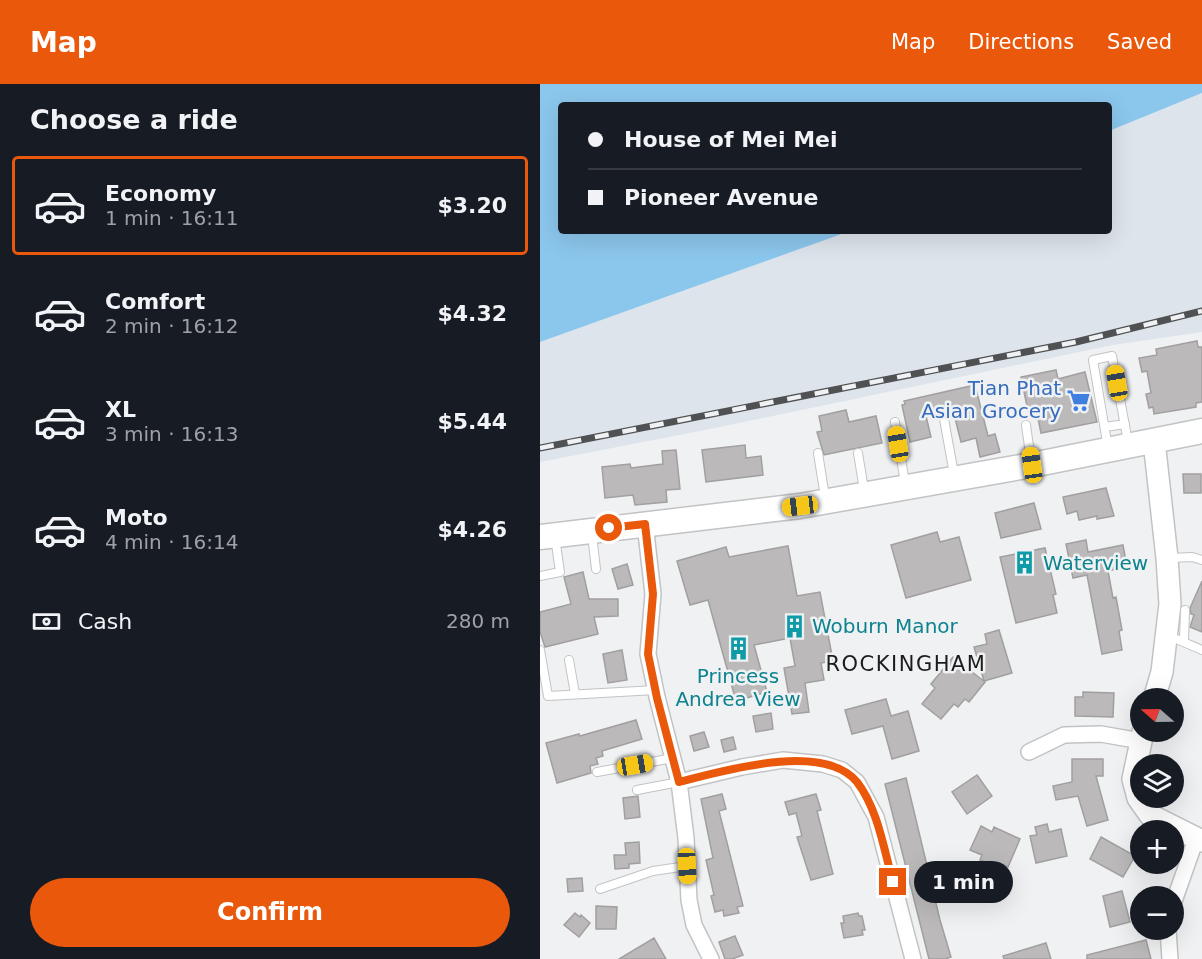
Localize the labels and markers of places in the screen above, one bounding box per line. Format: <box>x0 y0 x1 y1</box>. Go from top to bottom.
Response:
place label: Tian Phat Asian Grocery <box>921 376 1061 423</box>
supermarket icon: Tian Phat Asian Grocery <box>1066 387 1092 413</box>
building icon: Waterview <box>1012 550 1038 576</box>
place label: Waterview <box>1043 551 1148 575</box>
building icon: Woburn Manor <box>781 613 807 639</box>
place label: Woburn Manor <box>812 614 959 638</box>
building icon: Princess Andrea View <box>725 635 751 661</box>
place label: Princess Andrea View <box>675 664 801 711</box>

